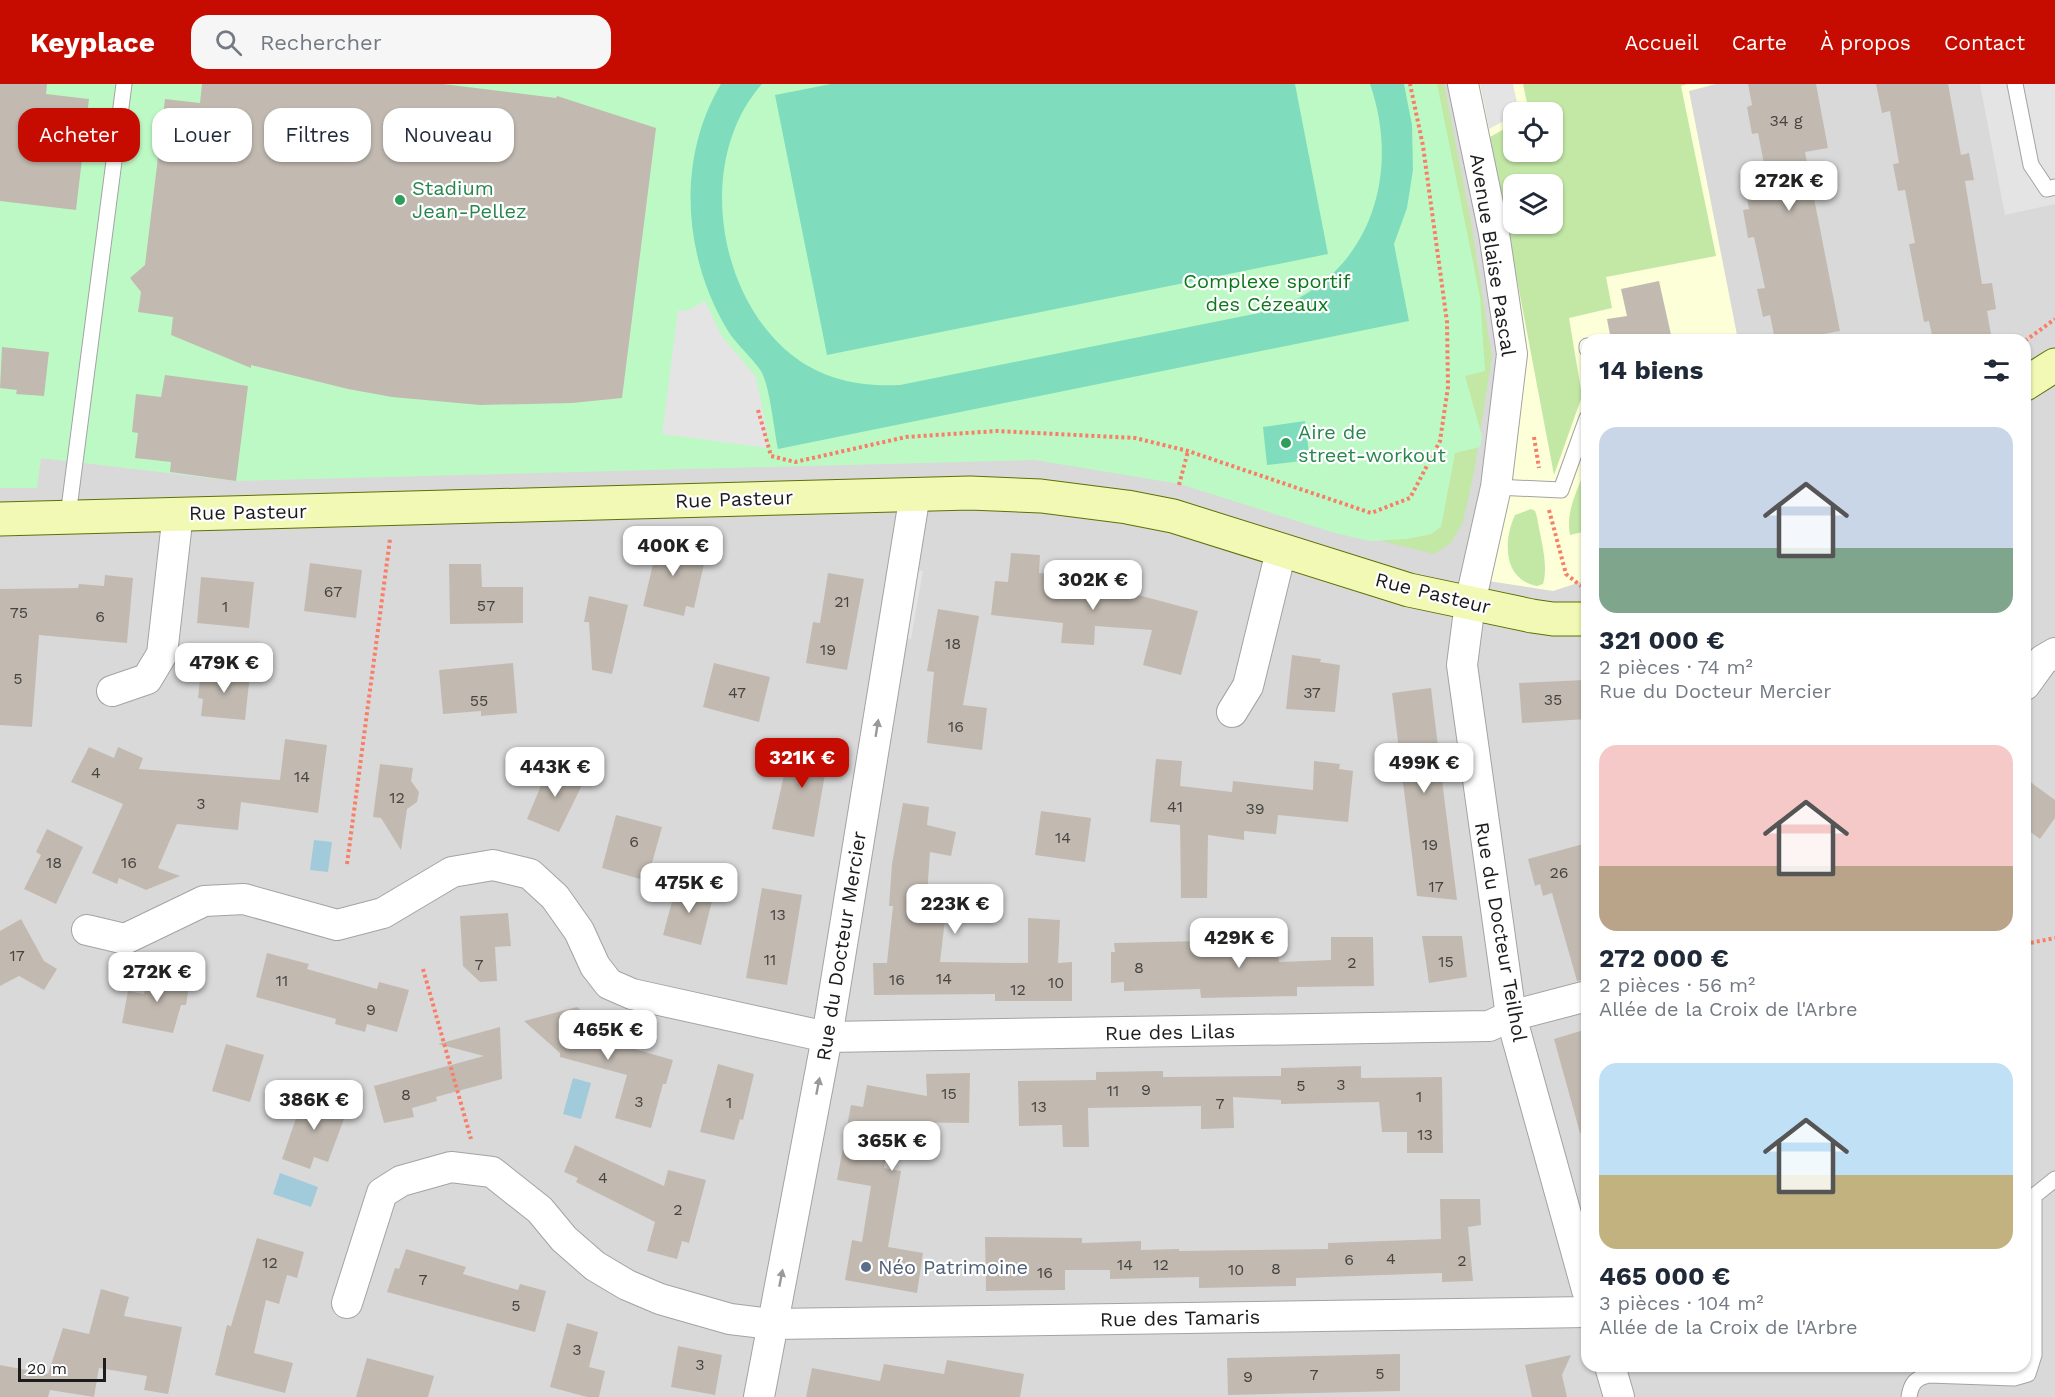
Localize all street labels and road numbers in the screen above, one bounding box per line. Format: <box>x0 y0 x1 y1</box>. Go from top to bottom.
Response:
street label: Avenue Blaise Pascal <box>1465 152 1521 358</box>
street label: Rue Pasteur <box>674 485 794 513</box>
street label: Rue Pasteur <box>189 499 307 525</box>
street label: Rue Pasteur <box>1373 567 1493 619</box>
street label: Rue du Docteur Teilhol <box>1470 820 1532 1044</box>
street label: Rue du Docteur Mercier <box>811 829 871 1063</box>
street label: Rue des Lilas <box>1105 1019 1235 1045</box>
street label: Rue des Tamaris <box>1100 1305 1260 1331</box>

